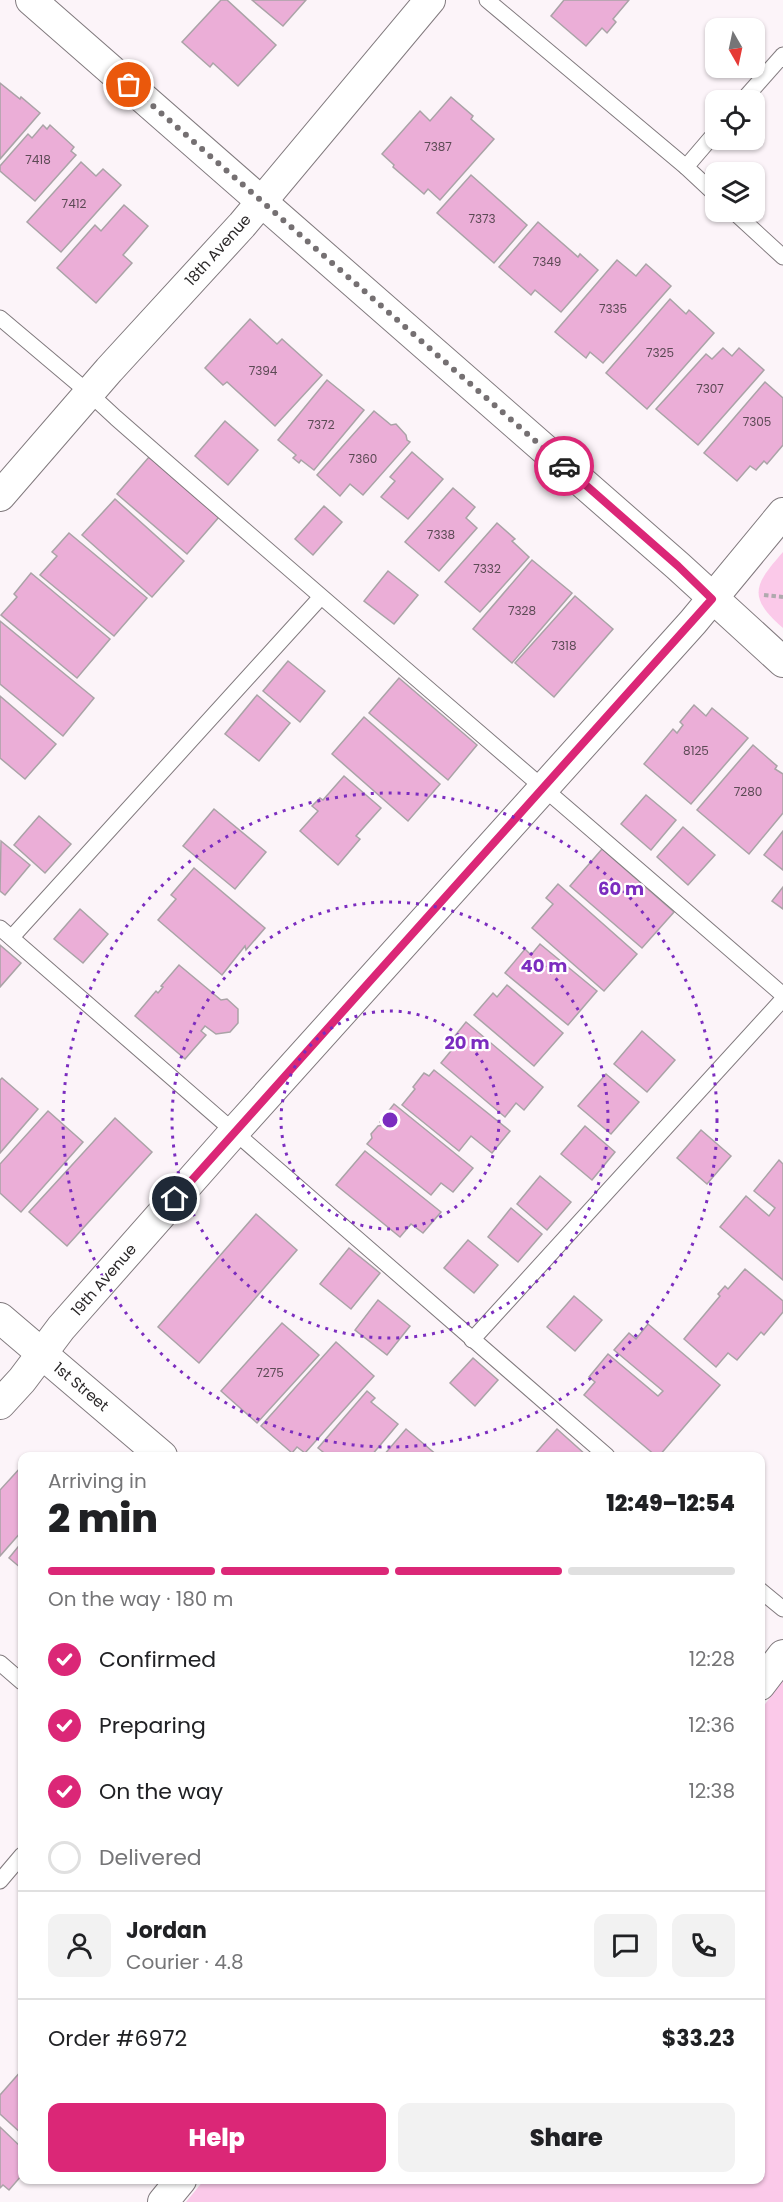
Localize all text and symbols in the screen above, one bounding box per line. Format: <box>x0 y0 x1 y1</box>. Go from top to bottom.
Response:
north arrow <box>705 18 765 78</box>
map controls <box>705 18 765 222</box>
pin <box>103 59 154 110</box>
icon: bag <box>112 68 145 101</box>
button: locate <box>705 90 765 150</box>
house number: 7387 <box>424 138 452 155</box>
house number: 7418 <box>25 151 51 168</box>
button: layers <box>705 162 765 222</box>
house number: 7412 <box>62 195 87 212</box>
street label: 18th Avenue <box>180 209 255 290</box>
house number: 7373 <box>468 210 496 227</box>
house number: 7349 <box>533 253 561 270</box>
house number: 7335 <box>599 300 627 317</box>
house number: 7325 <box>646 344 674 361</box>
house number: 7394 <box>249 362 278 379</box>
house number: 7307 <box>696 380 724 397</box>
house number: 7305 <box>743 413 771 430</box>
house number: 7372 <box>307 416 335 433</box>
courier <box>534 436 594 496</box>
house number: 7360 <box>349 450 377 467</box>
icon: car <box>548 450 581 483</box>
house number: 7338 <box>427 526 455 543</box>
house number: 7332 <box>473 560 501 577</box>
house number: 7328 <box>508 602 536 619</box>
house number: 7318 <box>551 637 577 654</box>
house number: 8125 <box>683 742 709 759</box>
house number: 7280 <box>734 783 762 800</box>
text: 60 m <box>598 876 644 901</box>
text: 40 m <box>521 953 567 978</box>
text: 20 m <box>445 1030 489 1055</box>
centre of rings <box>380 1110 400 1130</box>
pin <box>149 1173 200 1224</box>
icon: home <box>158 1182 191 1215</box>
street label: 19th Avenue <box>66 1239 141 1320</box>
street label: 1st Street <box>49 1357 113 1416</box>
house number: 7275 <box>256 1364 284 1381</box>
text: Arriving in <box>48 1467 147 1495</box>
text: 12:49–12:54 <box>606 1488 735 1519</box>
text: 2 min <box>48 1491 158 1546</box>
text: On the way · 180 m <box>48 1585 233 1613</box>
icon: check <box>48 1643 81 1676</box>
text: Confirmed <box>99 1644 216 1675</box>
text: 12:28 <box>689 1645 735 1673</box>
icon: check <box>48 1709 81 1742</box>
text: Preparing <box>99 1710 206 1741</box>
text: 12:36 <box>688 1711 735 1739</box>
icon: check <box>48 1775 81 1808</box>
text: On the way <box>99 1776 223 1807</box>
text: 12:38 <box>688 1777 735 1805</box>
text: Delivered <box>99 1842 202 1873</box>
button: person <box>48 1914 111 1977</box>
button: chat <box>594 1914 657 1977</box>
button: phone <box>672 1914 735 1977</box>
text: Jordan <box>126 1915 207 1946</box>
text: Courier · 4.8 <box>126 1948 244 1976</box>
text: Order #6972 <box>48 2023 187 2054</box>
text: $33.23 <box>662 2023 735 2054</box>
button: Help <box>48 2103 386 2172</box>
button: Share <box>398 2103 735 2172</box>

